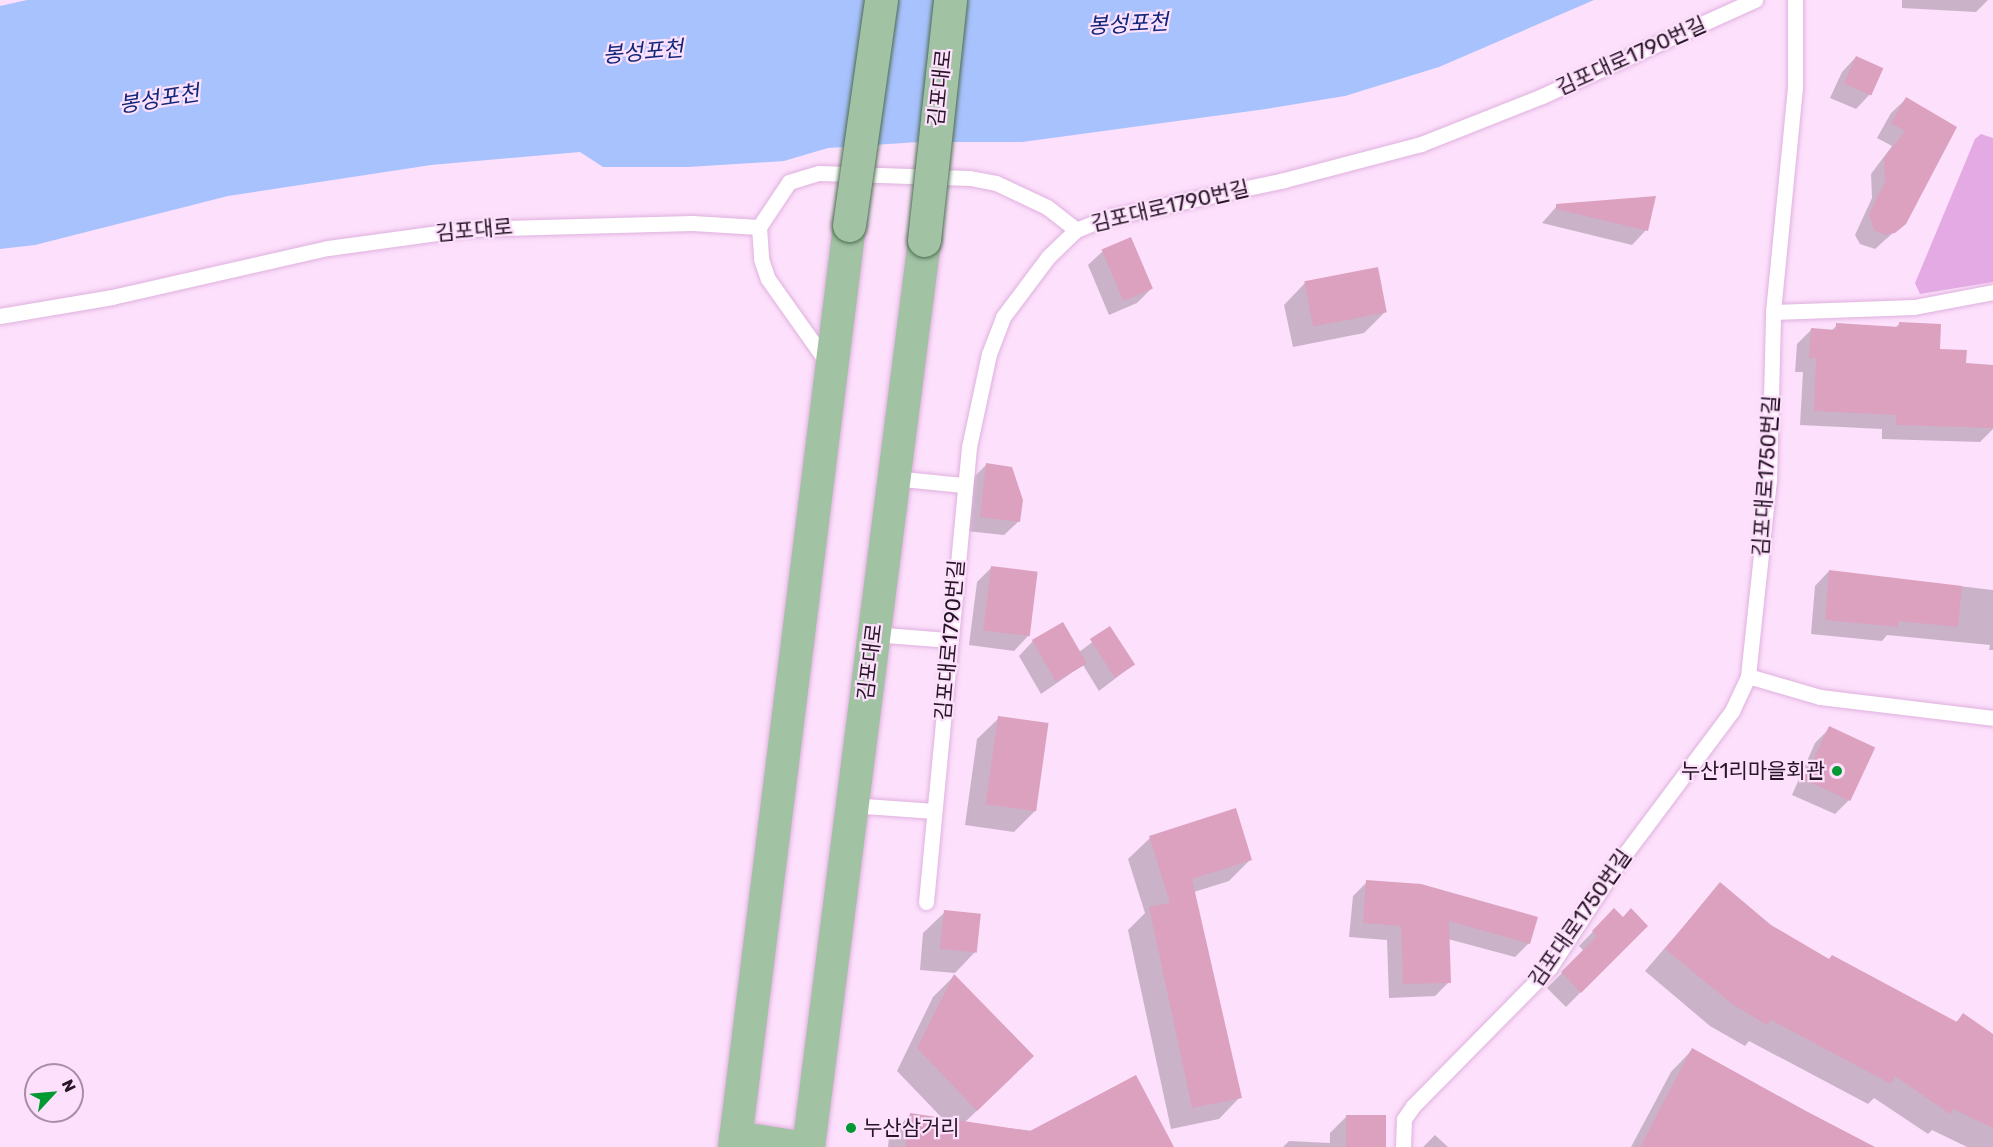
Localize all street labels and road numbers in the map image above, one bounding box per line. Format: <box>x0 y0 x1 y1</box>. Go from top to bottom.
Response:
street label: 김포대로1790번길 <box>1552 12 1710 100</box>
street label: 김포대로 <box>923 48 957 128</box>
street label: 김포대로1790번길 <box>1089 176 1251 236</box>
street label: 김포대로 <box>434 214 514 246</box>
street label: 김포대로1750번길 <box>1748 395 1784 557</box>
street label: 김포대로1790번길 <box>930 558 970 722</box>
street label: 김포대로 <box>853 622 887 702</box>
street label: 김포대로1750번길 <box>1523 845 1637 991</box>

